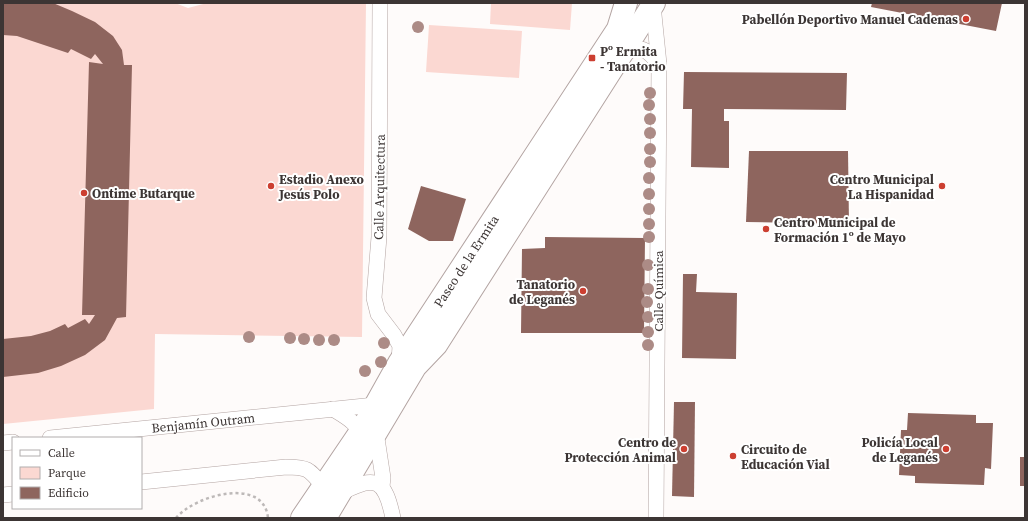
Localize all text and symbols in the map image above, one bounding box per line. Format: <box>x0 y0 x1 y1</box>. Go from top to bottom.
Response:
place label: Pabellón Deportivo Manuel Cadenas <box>742 11 958 28</box>
marker: Pabellón Deportivo Manuel Cadenas <box>961 14 971 24</box>
place label: Pº Ermita - Tanatorio <box>600 43 666 75</box>
marker: Pº Ermita - Tanatorio <box>587 53 597 63</box>
street label: Calle Arquitectura <box>370 134 389 240</box>
place label: Estadio Anexo Jesús Polo <box>278 171 364 203</box>
place label: Centro Municipal La Hispanidad <box>830 171 934 203</box>
marker: Estadio Anexo Jesús Polo <box>266 181 276 191</box>
marker: Centro Municipal La Hispanidad <box>937 181 947 191</box>
place label: Ontime Butarque <box>92 185 195 202</box>
marker: Ontime Butarque <box>79 188 89 198</box>
street label: Paseo de la Ermita <box>430 212 503 311</box>
place label: Centro Municipal de Formación 1º de Mayo <box>774 214 906 246</box>
marker: Centro Municipal de Formación 1º de Mayo <box>761 224 771 234</box>
street label: Calle Química <box>650 250 667 332</box>
place label: Tanatorio de Leganés <box>509 276 575 308</box>
marker: Tanatorio de Leganés <box>578 286 588 296</box>
street label: Benjamín Outram <box>151 409 256 437</box>
place label: Centro de Protección Animal <box>564 434 676 466</box>
place label: Policía Local de Leganés <box>862 434 938 466</box>
legend <box>12 437 142 509</box>
place label: Circuito de Educación Vial <box>741 441 830 473</box>
marker: Centro de Protección Animal <box>679 444 689 454</box>
marker: Policía Local de Leganés <box>941 444 951 454</box>
text: Calle <box>48 445 75 461</box>
marker: Circuito de Educación Vial <box>728 451 738 461</box>
text: Parque <box>48 465 86 481</box>
text: Edificio <box>48 485 89 501</box>

